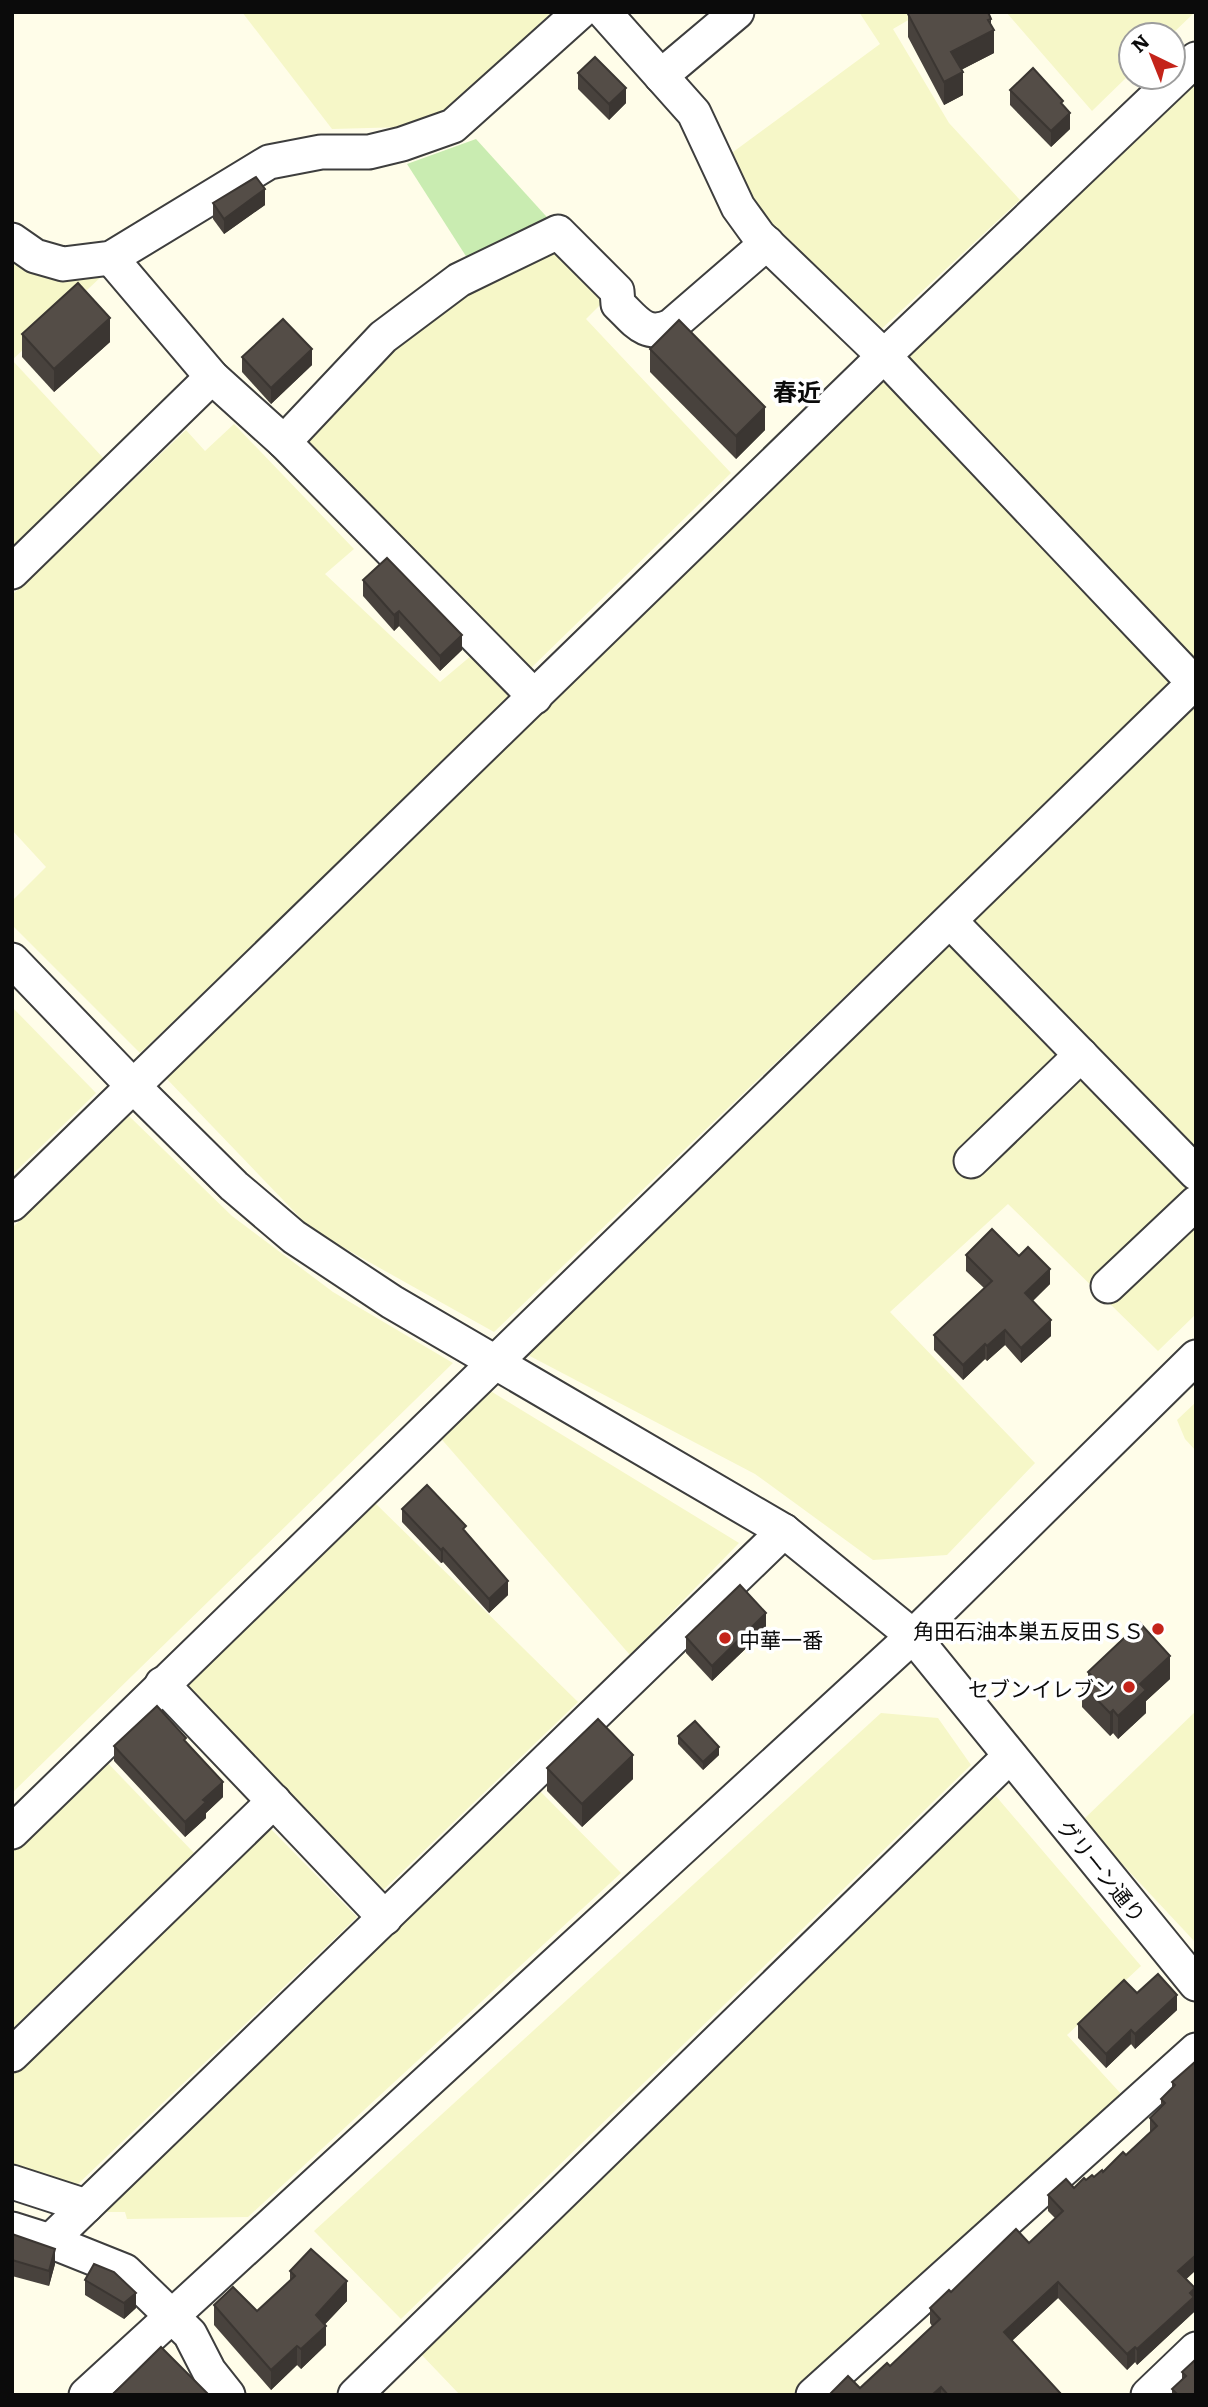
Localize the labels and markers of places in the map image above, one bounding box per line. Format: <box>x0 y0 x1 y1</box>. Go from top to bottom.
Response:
place label: 角田石油本巣五反田ＳＳ <box>913 1614 1144 1645</box>
marker: 角田石油本巣五反田ＳＳ <box>1150 1621 1166 1637</box>
place label: 中華一番 <box>739 1623 823 1654</box>
marker: 中華一番 <box>717 1630 733 1646</box>
place label: セブンイレブン <box>968 1672 1115 1703</box>
marker: セブンイレブン <box>1121 1679 1137 1695</box>

